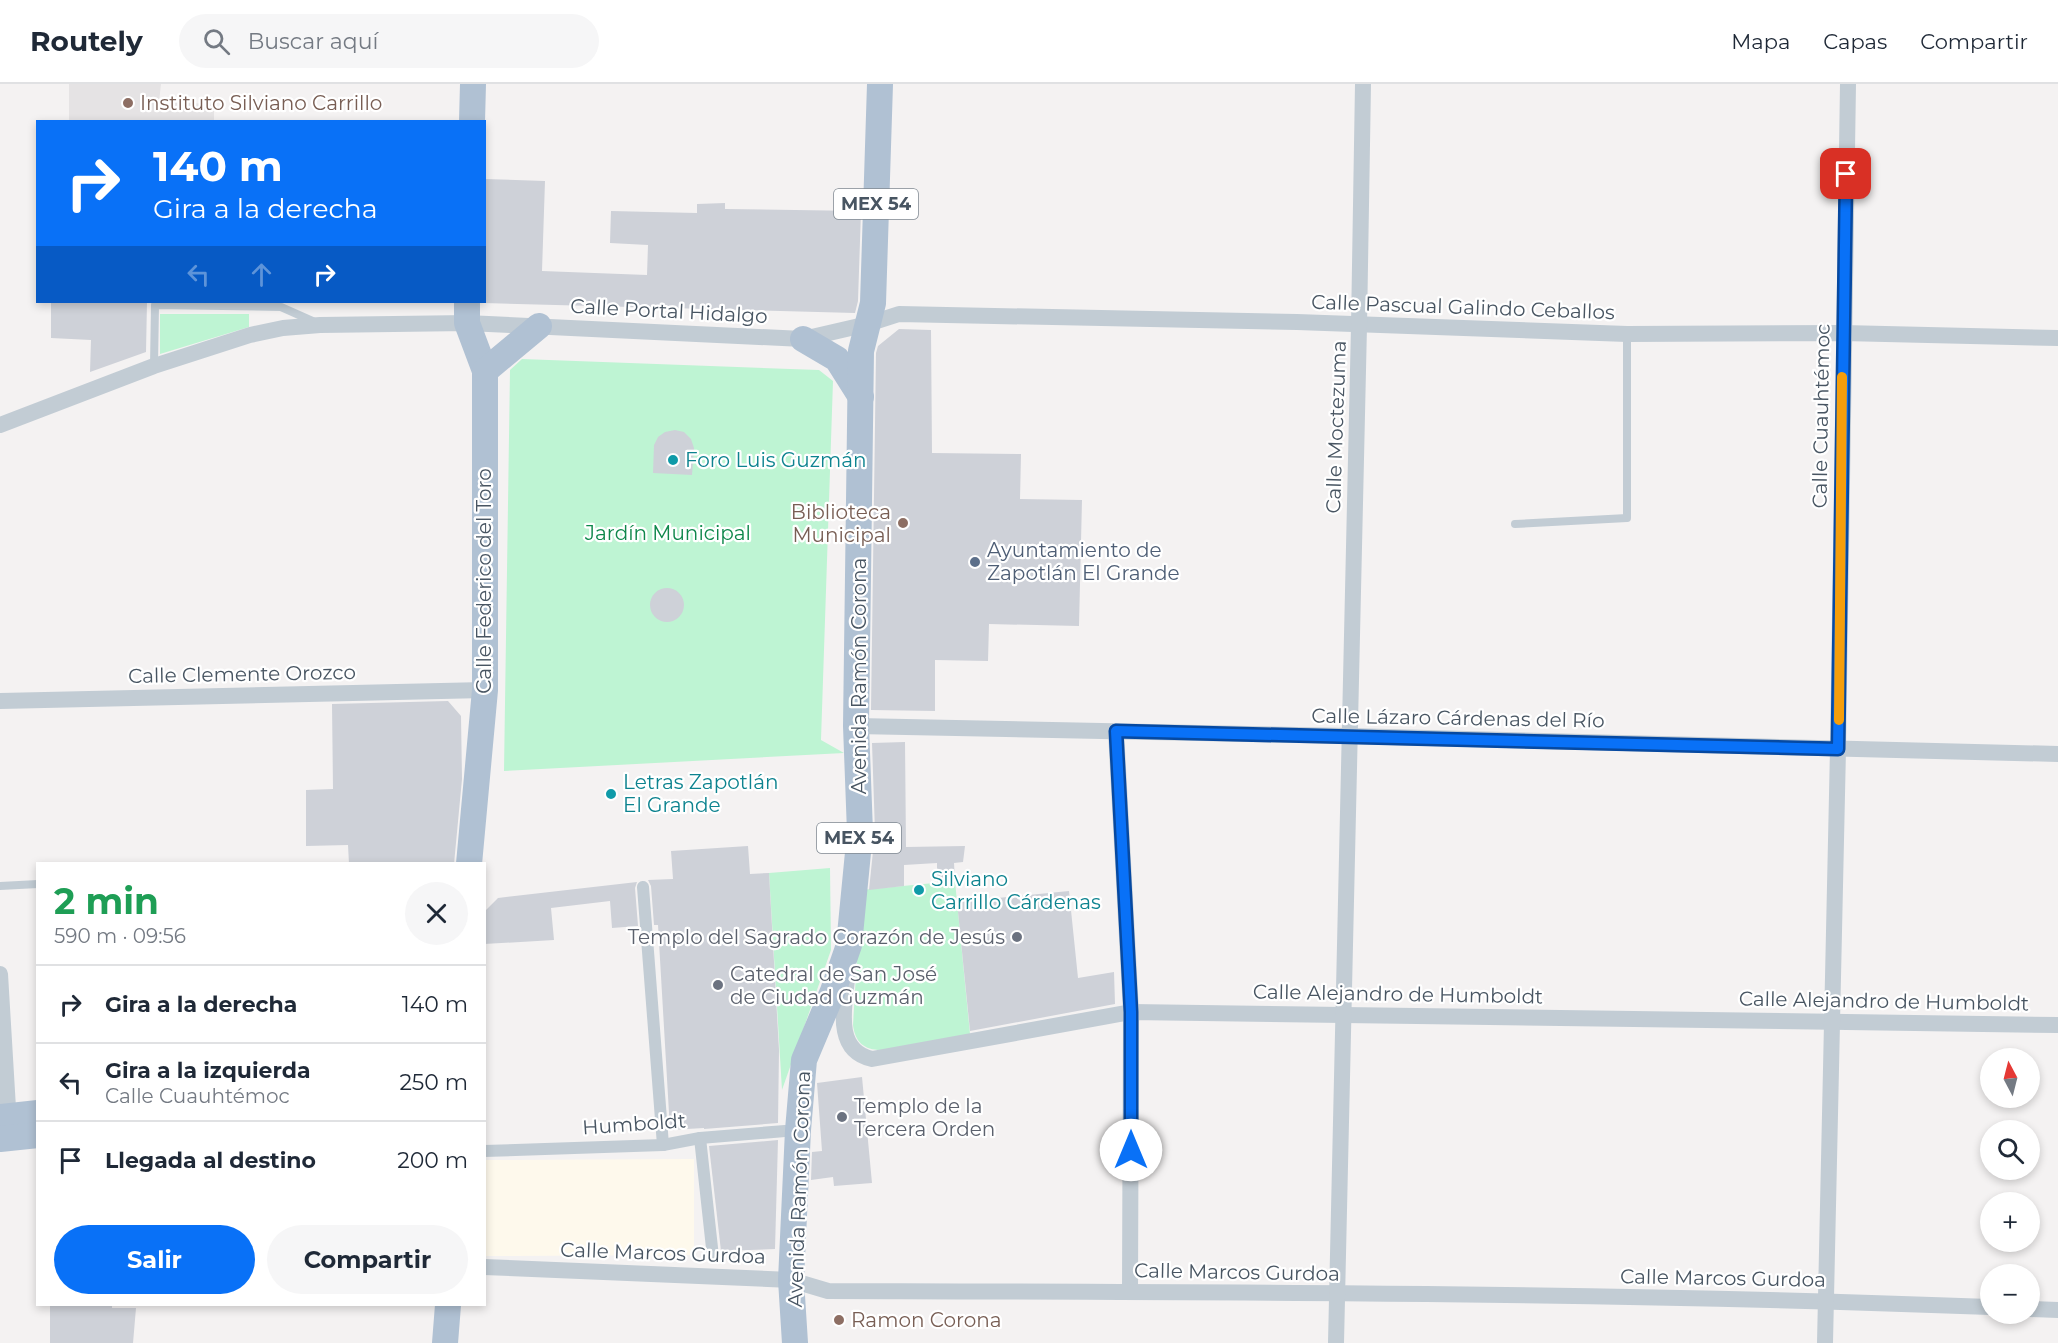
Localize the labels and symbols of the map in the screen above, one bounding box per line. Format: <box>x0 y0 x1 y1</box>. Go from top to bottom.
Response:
place label: Instituto Silviano Carrillo <box>140 91 382 115</box>
marker: Instituto Silviano Carrillo <box>121 96 135 110</box>
pin <box>1820 148 1871 199</box>
road number: MEX 54 <box>834 189 918 219</box>
street label: Calle Pascual Galindo Ceballos <box>1311 290 1615 324</box>
street label: Calle Portal Hidalgo <box>570 294 768 328</box>
street label: Calle Cuauhtémoc <box>1807 323 1835 509</box>
street label: Calle Moctezuma <box>1321 340 1351 514</box>
place label: Foro Luis Guzmán <box>685 448 867 472</box>
marker: Foro Luis Guzmán <box>666 453 680 467</box>
street label: Calle Federico del Toro <box>472 468 496 694</box>
place label: Biblioteca Municipal <box>791 500 891 547</box>
marker: Biblioteca Municipal <box>896 516 910 530</box>
park label: Jardín Municipal <box>584 521 751 545</box>
place label: Ayuntamiento de Zapotlán El Grande <box>987 538 1180 585</box>
marker: Ayuntamiento de Zapotlán El Grande <box>968 555 982 569</box>
street label: Avenida Ramón Corona <box>847 558 871 794</box>
street label: Calle Clemente Orozco <box>128 660 356 688</box>
street label: Calle Lázaro Cárdenas del Río <box>1311 703 1605 733</box>
place label: Letras Zapotlán El Grande <box>623 770 779 817</box>
marker: Letras Zapotlán El Grande <box>604 787 618 801</box>
road number: MEX 54 <box>817 823 901 853</box>
place label: Silviano Carrillo Cárdenas <box>931 867 1101 914</box>
marker: Silviano Carrillo Cárdenas <box>912 883 926 897</box>
place label: Templo del Sagrado Corazón de Jesús <box>628 925 1005 949</box>
marker: Templo del Sagrado Corazón de Jesús <box>1010 930 1024 944</box>
place label: Catedral de San José de Ciudad Guzmán <box>730 962 937 1009</box>
marker: Catedral de San José de Ciudad Guzmán <box>711 978 725 992</box>
street label: Calle Alejandro de Humboldt <box>1253 979 1543 1009</box>
street label: Calle Alejandro de Humboldt <box>1739 986 2029 1016</box>
north arrow <box>1980 1048 2040 1108</box>
street label: Avenida Ramón Corona <box>783 1070 815 1308</box>
place label: Templo de la Tercera Orden <box>854 1094 995 1141</box>
street label: Humboldt <box>581 1108 687 1140</box>
marker: Templo de la Tercera Orden <box>835 1110 849 1124</box>
position arrow <box>1099 1118 1163 1182</box>
street label: Calle Marcos Gurdoa <box>560 1237 766 1269</box>
street label: Calle Marcos Gurdoa <box>1134 1258 1340 1286</box>
street label: Calle Marcos Gurdoa <box>1620 1264 1826 1292</box>
place label: Ramon Corona <box>851 1308 1002 1332</box>
marker: Ramon Corona <box>832 1313 846 1327</box>

